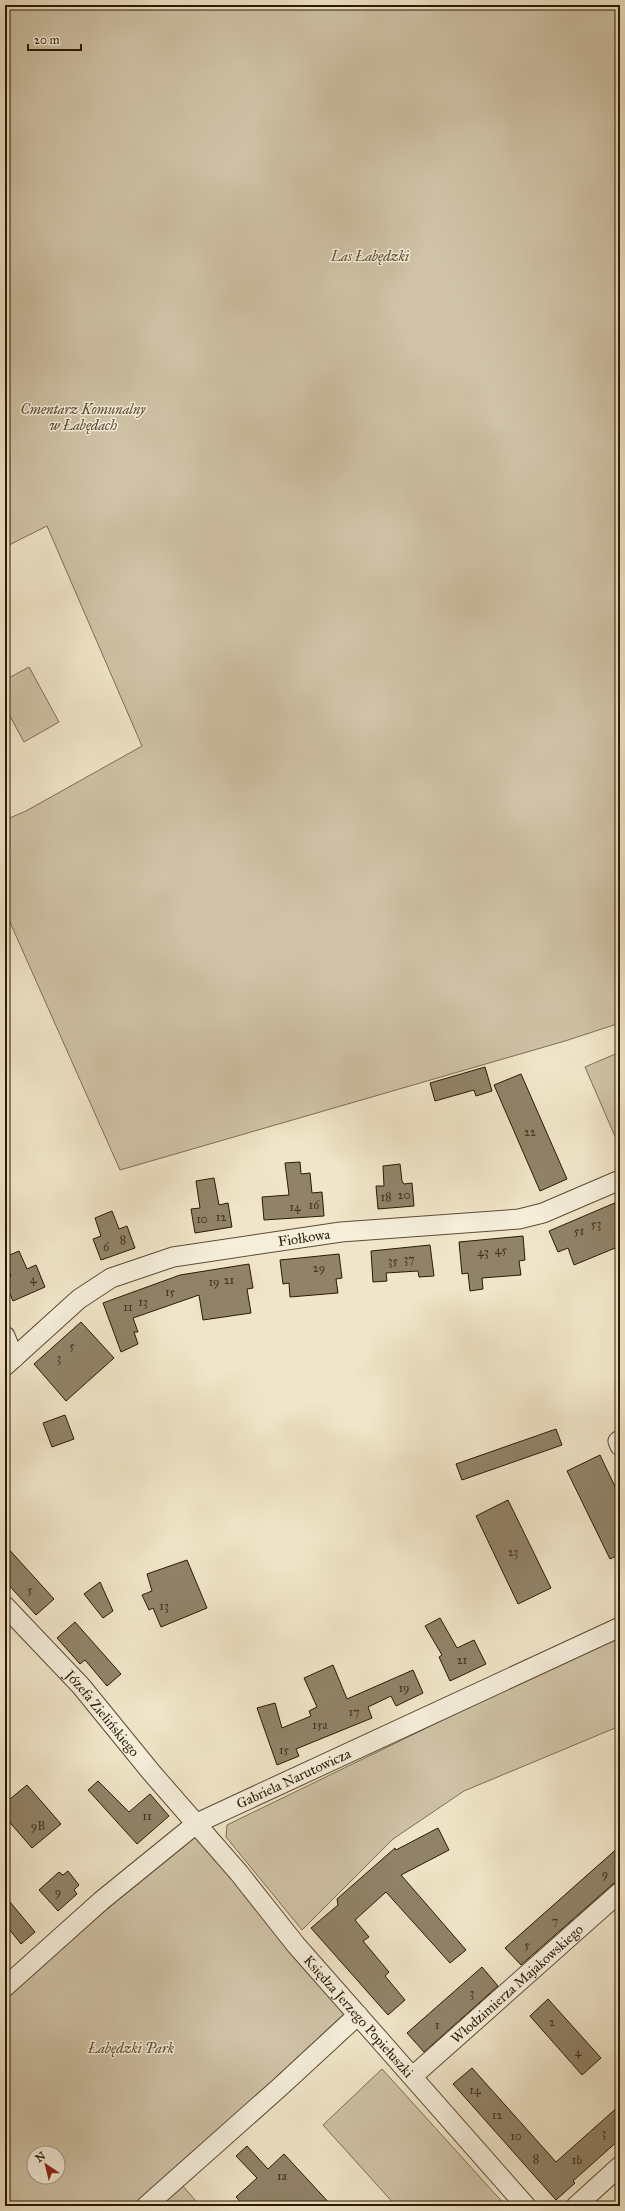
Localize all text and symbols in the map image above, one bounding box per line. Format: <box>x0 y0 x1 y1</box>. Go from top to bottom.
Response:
scale bar <box>28 26 81 52</box>
text: 20 m <box>34 33 60 47</box>
park label: Las Łabędzki <box>330 248 409 265</box>
park label: Cmentarz Komunalny w Łabędach <box>20 401 146 434</box>
house number: 22 <box>524 1125 536 1139</box>
house number: 20 <box>398 1188 410 1202</box>
house number: 18 <box>380 1190 392 1204</box>
house number: 16 <box>309 1198 320 1212</box>
house number: 14 <box>289 1200 301 1214</box>
house number: 12 <box>216 1210 226 1224</box>
house number: 10 <box>196 1212 208 1226</box>
house number: 53 <box>591 1217 601 1231</box>
house number: 51 <box>574 1224 584 1238</box>
street label: Fiołkowa <box>277 1226 331 1250</box>
house number: 8 <box>120 1233 126 1247</box>
house number: 6 <box>103 1240 110 1254</box>
house number: 45 <box>495 1243 508 1257</box>
house number: 43 <box>477 1245 489 1259</box>
house number: 37 <box>403 1252 415 1266</box>
house number: 35 <box>388 1254 399 1268</box>
house number: 29 <box>313 1261 325 1275</box>
house number: 4 <box>30 1272 37 1286</box>
house number: 21 <box>224 1273 235 1287</box>
house number: 19 <box>208 1275 220 1289</box>
house number: 15 <box>165 1285 176 1299</box>
house number: 13 <box>138 1295 148 1309</box>
house number: 11 <box>123 1300 133 1314</box>
house number: 5 <box>69 1339 75 1353</box>
house number: 3 <box>57 1351 62 1365</box>
house number: 23 <box>508 1545 519 1559</box>
house number: 5 <box>27 1583 33 1597</box>
house number: 13 <box>159 1599 169 1613</box>
house number: 21 <box>457 1653 468 1667</box>
street label: Józefa Zielińskiego <box>59 1665 143 1760</box>
house number: 19 <box>398 1681 410 1695</box>
house number: 17 <box>348 1705 360 1719</box>
house number: 15a <box>312 1718 329 1732</box>
house number: 15 <box>279 1743 290 1757</box>
street label: Gabriela Narutowicza <box>234 1745 354 1813</box>
house number: 11 <box>142 1809 152 1823</box>
house number: 9B <box>31 1819 45 1833</box>
house number: 9 <box>602 1867 608 1881</box>
house number: 9 <box>55 1885 61 1899</box>
house number: 7 <box>552 1914 558 1928</box>
street label: Włodzimierza Majakowskiego <box>448 1921 587 2047</box>
house number: 5 <box>524 1938 530 1952</box>
street label: Księdza Jerzego Popiełuszki <box>300 1952 417 2081</box>
house number: 3 <box>470 1986 475 2000</box>
house number: 2 <box>549 2015 555 2029</box>
house number: 1 <box>435 2018 440 2032</box>
park label: Łabędzki Park <box>87 2040 175 2057</box>
house number: 4 <box>575 2045 582 2059</box>
house number: 14 <box>469 2083 481 2097</box>
house number: 12 <box>492 2108 502 2122</box>
house number: 3 <box>602 2126 607 2140</box>
house number: 10 <box>510 2129 522 2143</box>
north arrow <box>26 2145 66 2185</box>
text: N <box>33 2149 49 2165</box>
house number: 8 <box>533 2152 539 2166</box>
house number: 1b <box>572 2153 582 2167</box>
house number: 1a <box>277 2169 288 2183</box>

